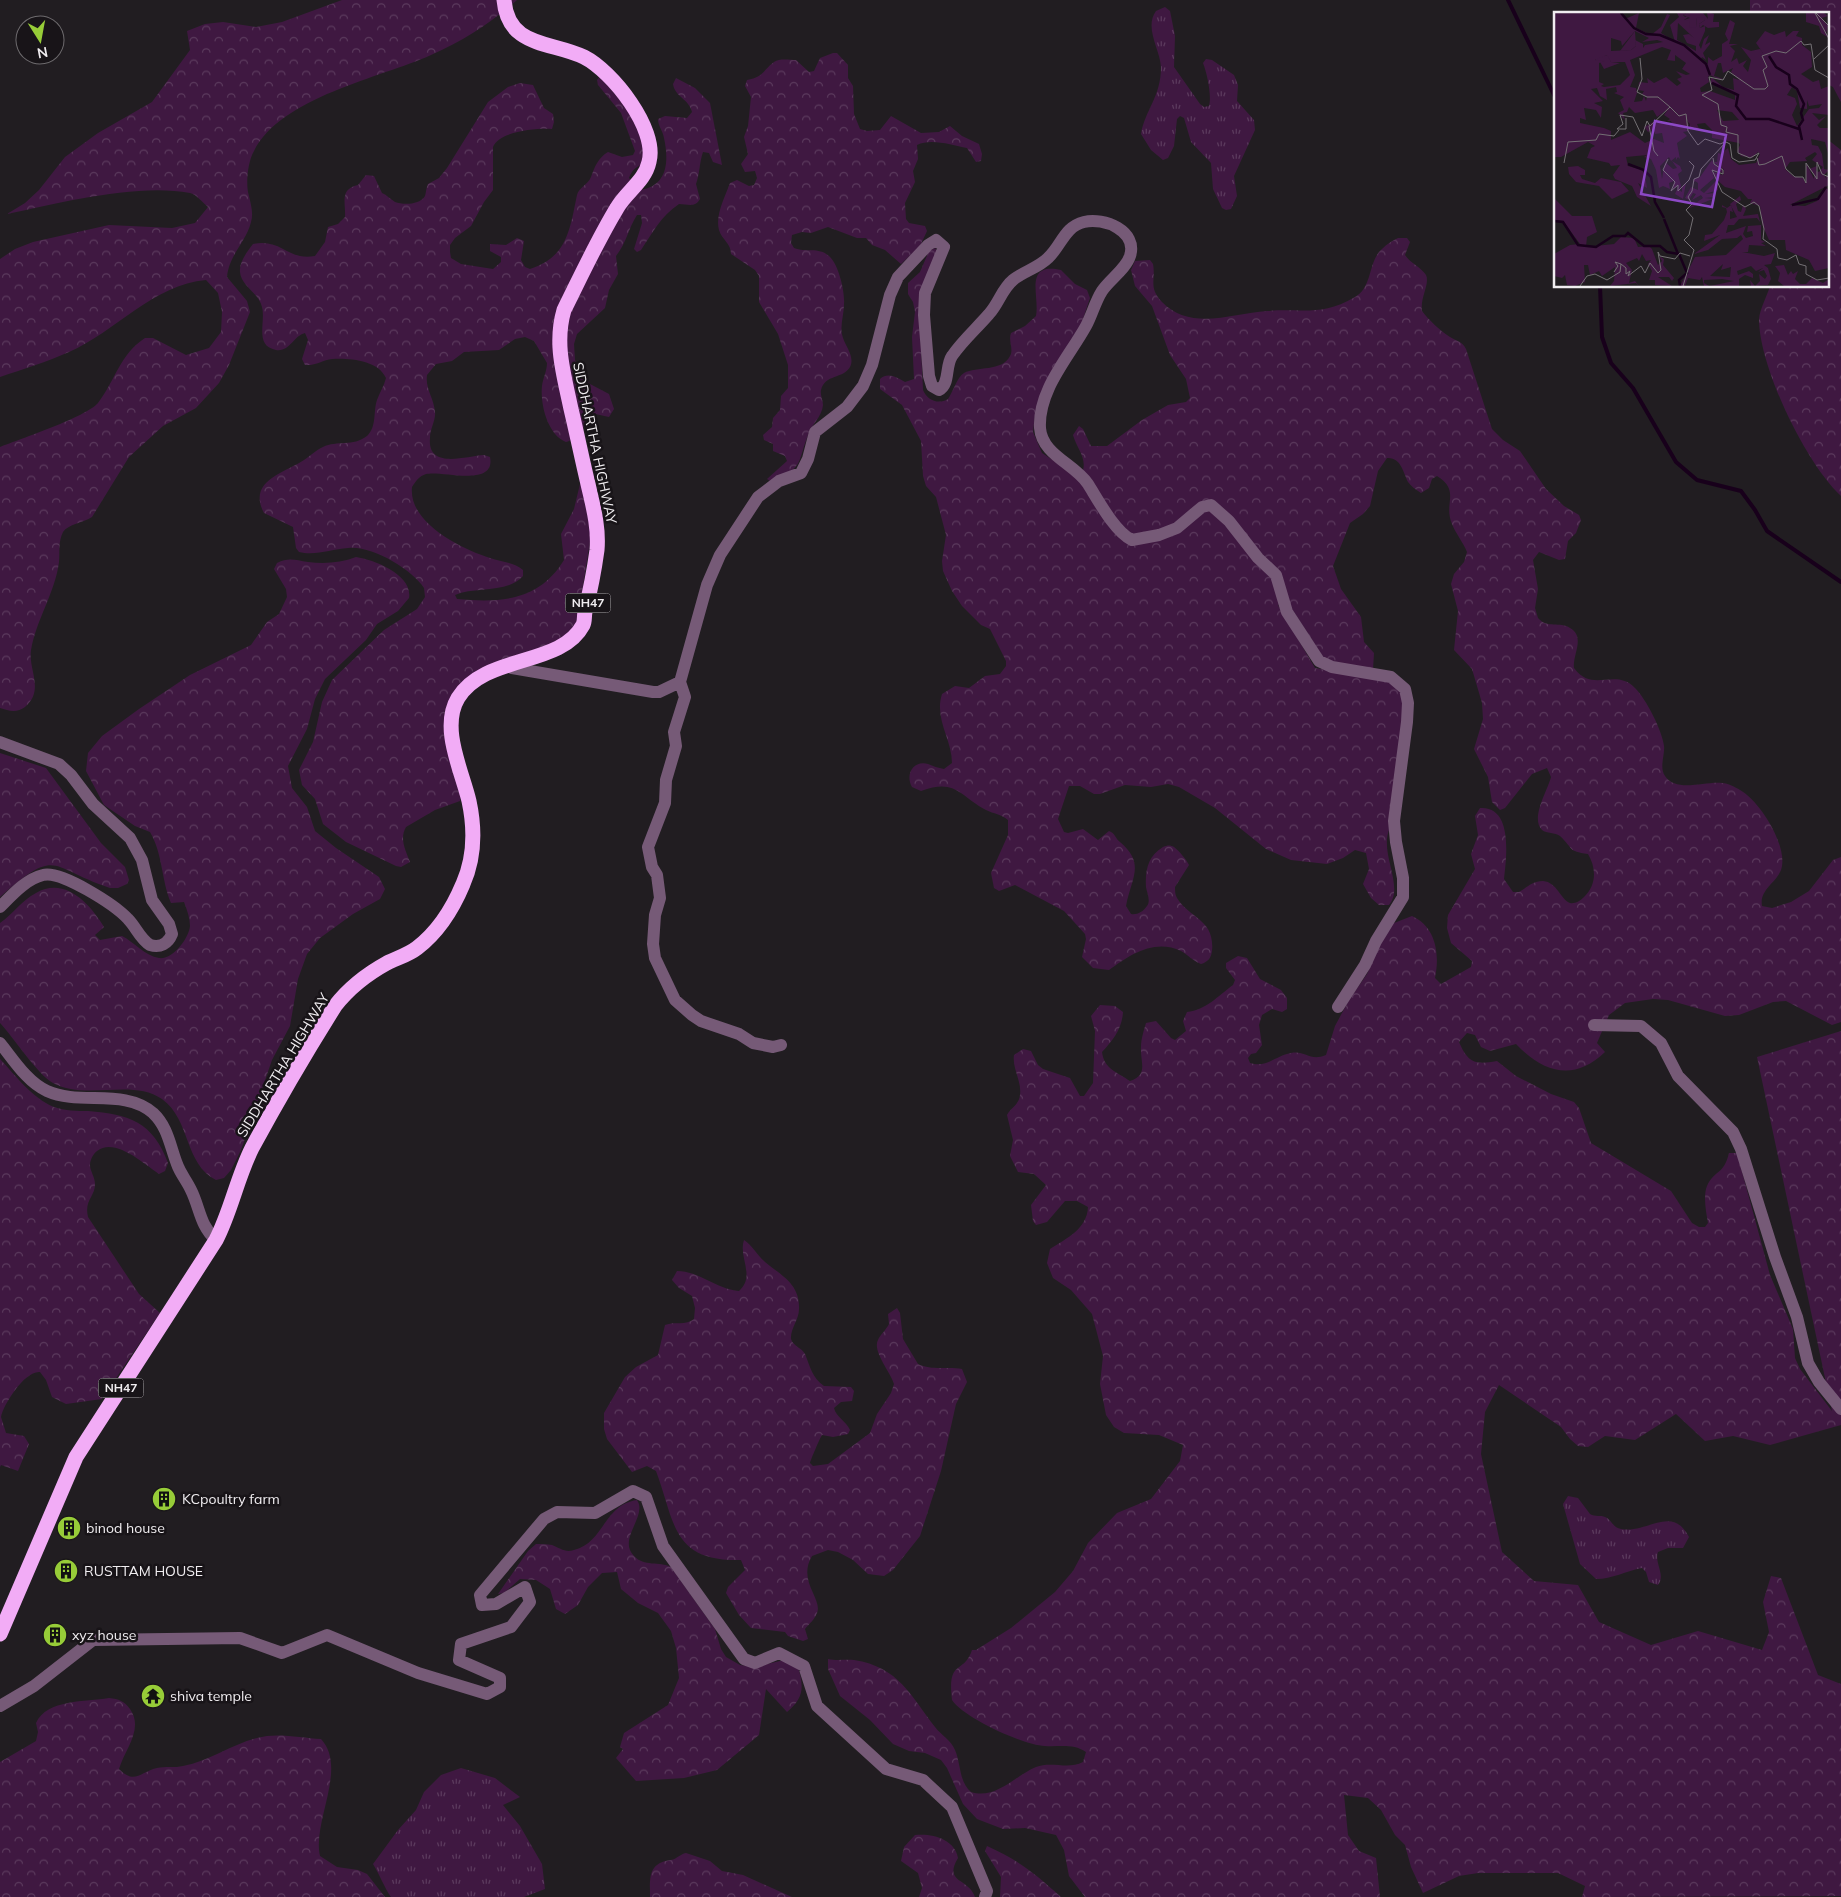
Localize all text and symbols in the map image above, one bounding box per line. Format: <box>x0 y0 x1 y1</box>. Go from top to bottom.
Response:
inset map <box>1554 12 1828 288</box>
north arrow <box>15 15 65 65</box>
text: N <box>36 43 49 63</box>
street label: SIDDHARTHA HIGHWAY <box>569 361 621 526</box>
road number: NH47 <box>566 594 610 612</box>
street label: SIDDHARTHA HIGHWAY <box>233 989 333 1140</box>
road number: NH47 <box>98 1379 144 1398</box>
building icon: KCpoultry farm <box>151 1486 177 1512</box>
place label: KCpoultry farm <box>182 1490 280 1508</box>
building icon: binod house <box>56 1515 82 1541</box>
place label: binod house <box>86 1519 165 1537</box>
building icon: RUSTTAM HOUSE <box>53 1558 79 1584</box>
place label: RUSTTAM HOUSE <box>84 1562 203 1580</box>
building icon: xyz house <box>42 1622 68 1648</box>
place label: xyz house <box>72 1626 136 1644</box>
temple icon: shiva temple <box>140 1683 166 1709</box>
place label: shiva temple <box>170 1687 252 1705</box>

